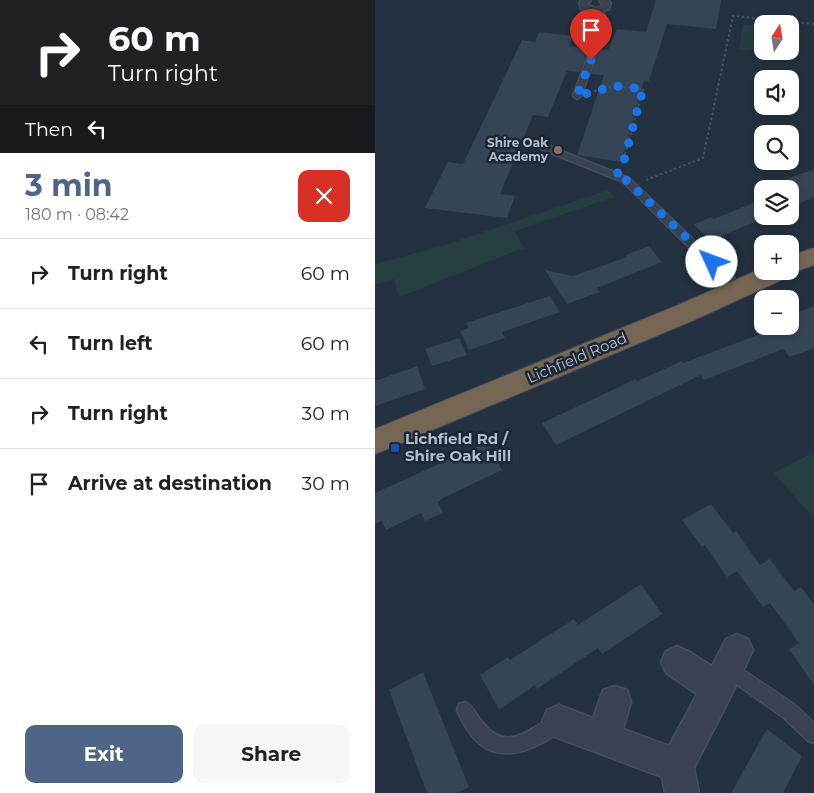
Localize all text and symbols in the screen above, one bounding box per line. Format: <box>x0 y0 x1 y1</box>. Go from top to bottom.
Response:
pin <box>570 9 612 60</box>
north arrow <box>754 15 799 60</box>
map controls <box>754 15 799 335</box>
icon: arrive <box>577 16 605 44</box>
text: 60 m <box>108 17 201 60</box>
icon: right <box>25 20 90 85</box>
text: Turn right <box>108 60 218 87</box>
button: sound <box>754 70 799 115</box>
icon: left <box>83 115 111 143</box>
text: Then <box>25 118 73 141</box>
button: search <box>754 125 799 170</box>
place label: Shire Oak Academy <box>487 135 549 164</box>
marker: Shire Oak Academy <box>552 144 564 156</box>
text: 3 min <box>25 167 112 204</box>
button: close <box>298 170 350 222</box>
button: layers <box>754 180 799 225</box>
text: 180 m · 08:42 <box>25 205 129 224</box>
position arrow <box>685 235 737 287</box>
button: + <box>754 235 799 280</box>
icon: right <box>25 260 53 288</box>
text: Turn right <box>68 262 168 285</box>
text: 60 m <box>301 262 350 285</box>
button: − <box>754 290 799 335</box>
street label: Lichfield Road <box>524 328 630 387</box>
icon: left <box>25 330 53 358</box>
text: Turn left <box>68 332 153 355</box>
text: 60 m <box>301 332 350 355</box>
icon: right <box>25 400 53 428</box>
text: Turn right <box>68 402 168 425</box>
text: 30 m <box>302 402 350 425</box>
place label: Lichfield Rd / Shire Oak Hill <box>405 429 511 465</box>
marker: Lichfield Rd / Shire Oak Hill <box>389 442 401 454</box>
icon: arrive <box>25 470 53 498</box>
text: Arrive at destination <box>68 472 272 495</box>
text: 30 m <box>302 472 350 495</box>
button: Exit <box>25 725 183 783</box>
button: Share <box>193 725 350 783</box>

